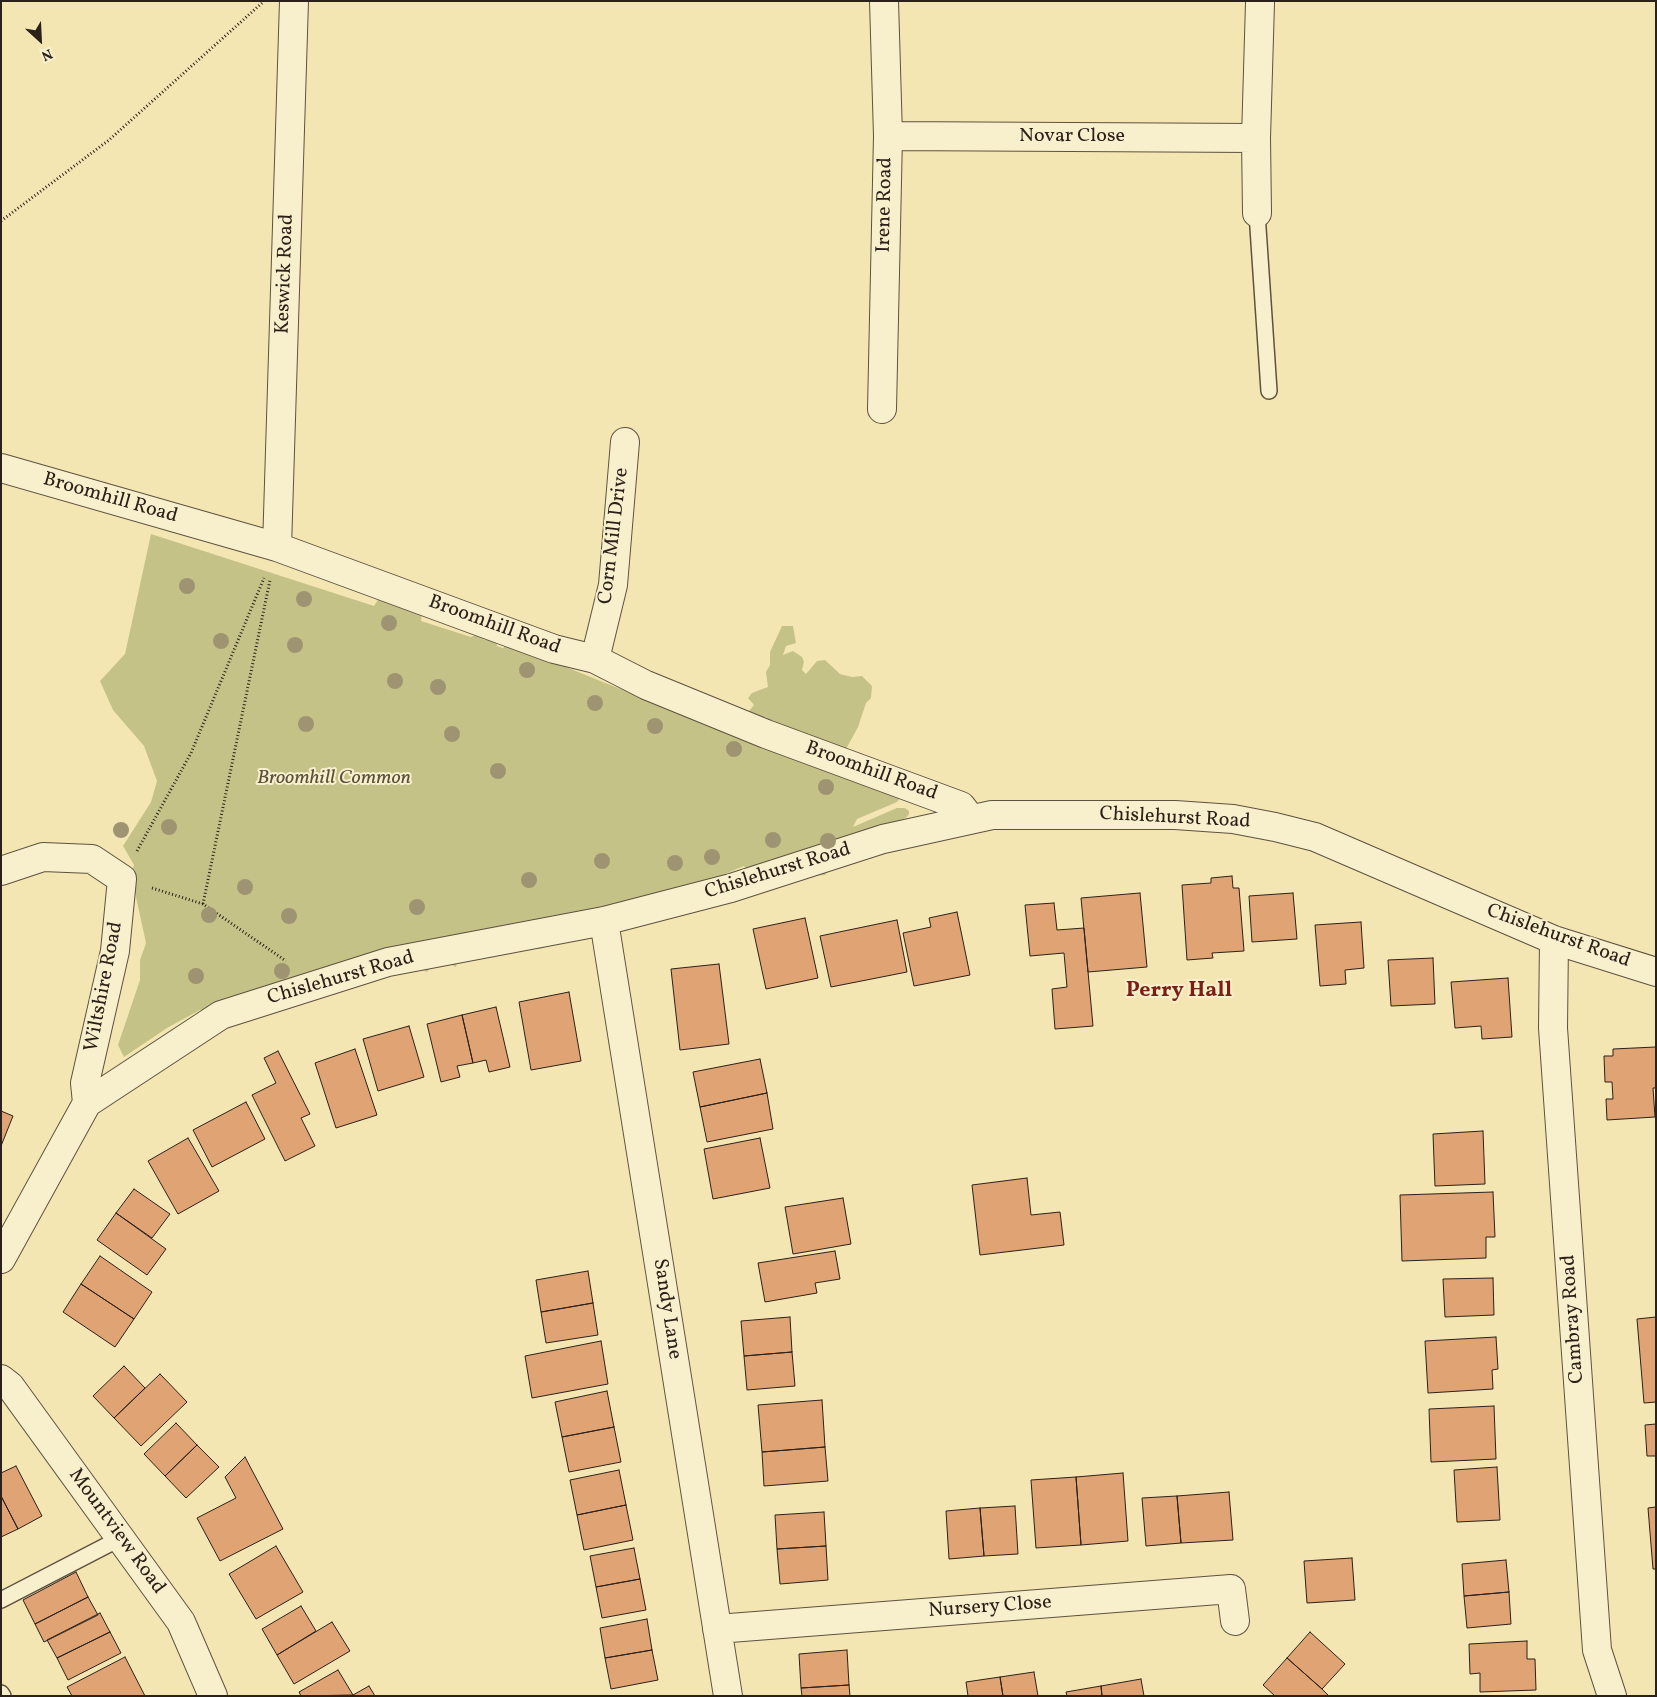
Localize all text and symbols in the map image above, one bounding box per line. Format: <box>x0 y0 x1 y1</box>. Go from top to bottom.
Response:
north arrow <box>15 15 65 65</box>
text: N <box>38 43 55 65</box>
street label: Novar Close <box>1019 125 1125 149</box>
street label: Irene Road <box>873 157 899 253</box>
street label: Keswick Road <box>272 213 300 335</box>
street label: Corn Mill Drive <box>595 466 635 606</box>
street label: Broomhill Road <box>40 468 180 530</box>
street label: Broomhill Road <box>425 591 563 661</box>
street label: Broomhill Road <box>802 737 940 807</box>
park label: Broomhill Common <box>257 767 411 791</box>
street label: Chislehurst Road <box>1099 803 1251 835</box>
street label: Chislehurst Road <box>702 838 854 906</box>
street label: Chislehurst Road <box>1483 900 1633 974</box>
street label: Wiltshire Road <box>81 920 129 1054</box>
street label: Chislehurst Road <box>265 947 417 1011</box>
district label: Perry Hall <box>1126 979 1232 1005</box>
street label: Cambray Road <box>1558 1254 1590 1384</box>
street label: Sandy Lane <box>646 1257 686 1361</box>
street label: Mountview Road <box>62 1464 170 1600</box>
street label: Nursery Close <box>928 1592 1052 1624</box>

